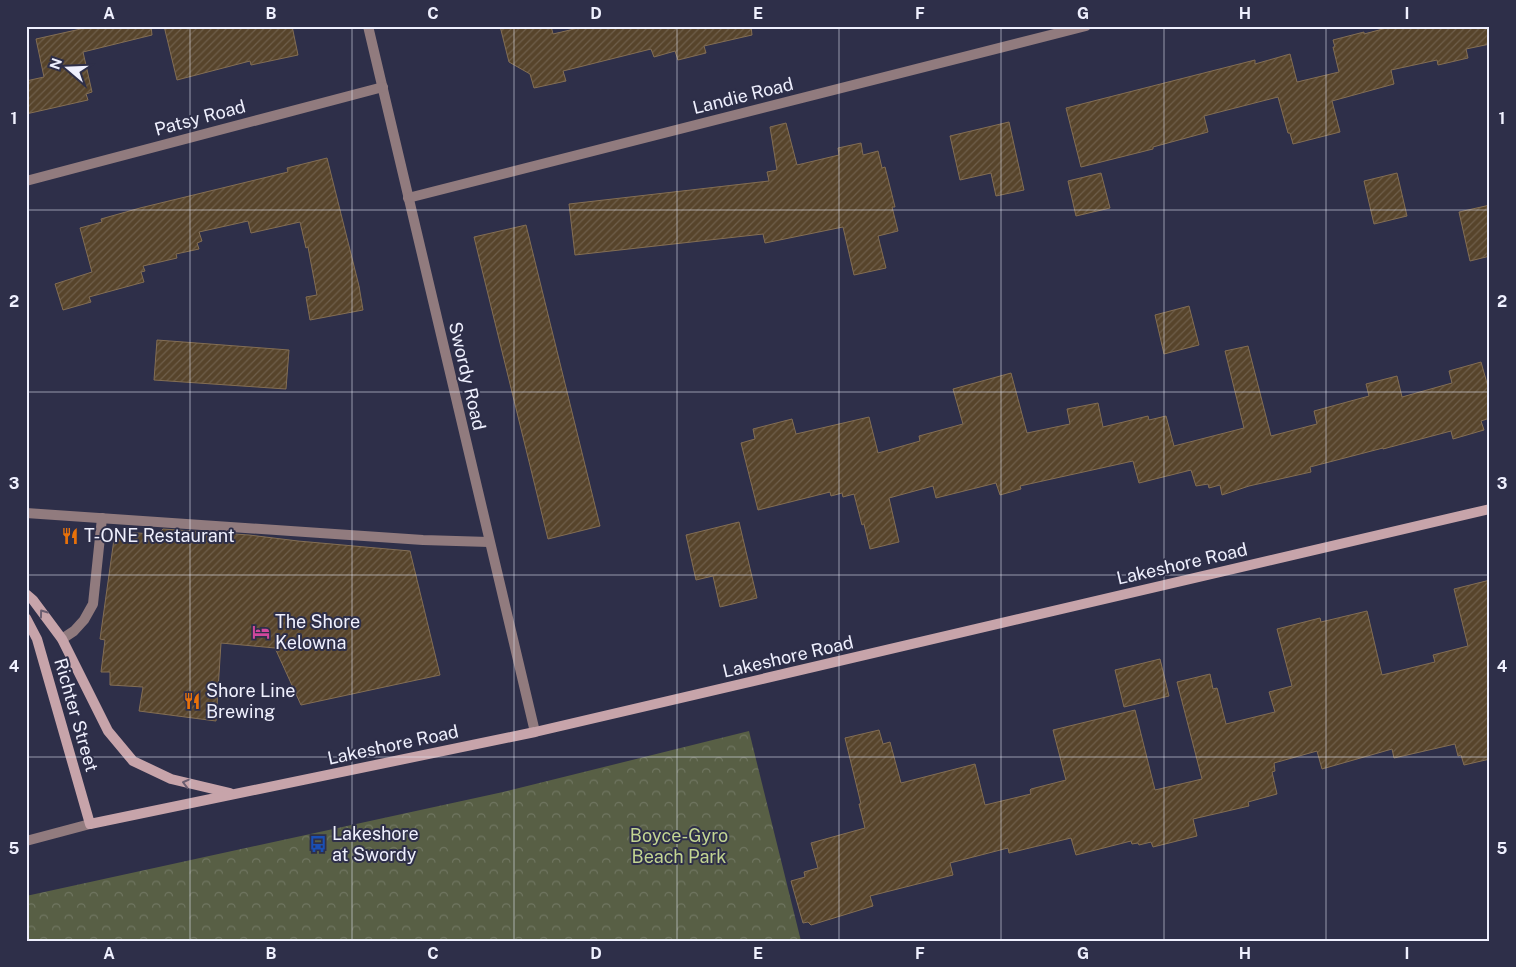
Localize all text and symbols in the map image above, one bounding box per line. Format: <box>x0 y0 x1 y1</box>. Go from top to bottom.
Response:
text: A <box>103 4 115 23</box>
text: B <box>266 4 277 23</box>
text: C <box>427 4 439 23</box>
text: D <box>590 4 602 23</box>
text: E <box>753 4 763 23</box>
text: F <box>915 4 925 23</box>
text: G <box>1077 4 1089 23</box>
text: H <box>1239 4 1251 23</box>
text: I <box>1405 4 1409 23</box>
north arrow <box>42 42 92 92</box>
text: N <box>46 56 65 72</box>
street label: Landie Road <box>690 73 795 118</box>
street label: Patsy Road <box>152 95 248 140</box>
text: 1 <box>11 109 17 128</box>
text: 1 <box>1499 109 1505 128</box>
text: 2 <box>9 292 19 311</box>
text: 2 <box>1497 292 1507 311</box>
street label: Swordy Road <box>445 320 490 432</box>
text: 3 <box>9 474 19 493</box>
text: 3 <box>1497 474 1507 493</box>
place label: T-ONE Restaurant <box>84 525 235 546</box>
restaurant icon: T-ONE Restaurant <box>60 526 80 546</box>
street label: Lakeshore Road <box>1114 538 1249 589</box>
one-way arrow <box>40 609 49 619</box>
place label: The Shore Kelowna <box>275 611 360 653</box>
hotel icon: The Shore Kelowna <box>251 622 271 642</box>
street label: Lakeshore Road <box>720 631 855 682</box>
street label: Richter Street <box>50 656 103 774</box>
text: 4 <box>9 657 20 676</box>
text: 4 <box>1497 657 1508 676</box>
place label: Shore Line Brewing <box>206 680 296 722</box>
restaurant icon: Shore Line Brewing <box>182 691 202 711</box>
street label: Lakeshore Road <box>325 720 460 769</box>
one-way arrow <box>182 778 191 789</box>
place label: Lakeshore at Swordy <box>332 823 419 865</box>
park label: Boyce-Gyro Beach Park <box>630 825 728 867</box>
bus stop icon: Lakeshore at Swordy <box>308 834 328 854</box>
text: 5 <box>9 839 20 858</box>
text: 5 <box>1497 839 1508 858</box>
text: A <box>103 944 115 963</box>
text: B <box>266 944 277 963</box>
text: C <box>427 944 439 963</box>
text: D <box>590 944 602 963</box>
text: E <box>753 944 763 963</box>
text: F <box>915 944 925 963</box>
text: G <box>1077 944 1089 963</box>
text: H <box>1239 944 1251 963</box>
text: I <box>1405 944 1409 963</box>

